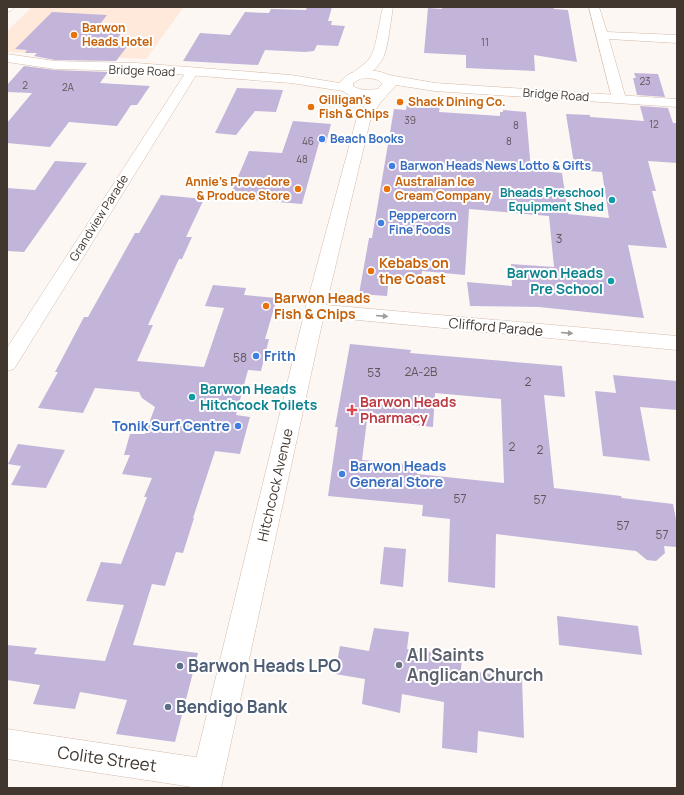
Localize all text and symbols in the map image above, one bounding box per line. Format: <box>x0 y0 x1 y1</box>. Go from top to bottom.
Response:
place label: Barwon Heads Hotel <box>82 19 153 50</box>
marker: Barwon Heads Hotel <box>69 30 79 40</box>
house number: 11 <box>481 35 489 49</box>
street label: Bridge Road <box>108 61 176 80</box>
house number: 23 <box>639 74 651 88</box>
house number: 2 <box>22 78 28 92</box>
house number: 2A <box>62 80 75 94</box>
street label: Bridge Road <box>522 84 590 105</box>
place label: Gilligan's Fish & Chips <box>319 91 389 122</box>
place label: Shack Dining Co. <box>408 93 506 110</box>
marker: Shack Dining Co. <box>395 97 405 107</box>
marker: Gilligan's Fish & Chips <box>306 102 316 112</box>
house number: 39 <box>404 113 416 127</box>
house number: 12 <box>649 117 659 131</box>
house number: 8 <box>513 118 519 132</box>
place label: Beach Books <box>330 130 404 147</box>
house number: 46 <box>302 134 314 148</box>
marker: Beach Books <box>317 134 327 144</box>
house number: 8 <box>506 134 512 148</box>
house number: 48 <box>296 152 308 166</box>
place label: Barwon Heads News Lotto & Gifts <box>400 157 591 174</box>
marker: Barwon Heads News Lotto & Gifts <box>387 161 397 171</box>
street label: Grandview Parade <box>65 171 132 264</box>
place label: Annie's Provedore & Produce Store <box>185 173 290 204</box>
place label: Australian Ice Cream Company <box>395 173 491 204</box>
marker: Annie's Provedore & Produce Store <box>293 184 303 194</box>
marker: Australian Ice Cream Company <box>382 184 392 194</box>
place label: Bheads Preschool Equipment Shed <box>500 184 604 215</box>
marker: Bheads Preschool Equipment Shed <box>607 195 617 205</box>
place label: Peppercorn Fine Foods <box>389 207 457 238</box>
marker: Peppercorn Fine Foods <box>376 218 386 228</box>
house number: 3 <box>556 230 562 247</box>
place label: Kebabs on the Coast <box>379 253 449 288</box>
place label: Barwon Heads Pre School <box>507 263 603 298</box>
marker: Kebabs on the Coast <box>366 266 376 276</box>
marker: Barwon Heads Pre School <box>606 276 616 286</box>
place label: Barwon Heads Fish & Chips <box>274 288 371 323</box>
marker: Barwon Heads Fish & Chips <box>261 301 271 311</box>
one-way arrow <box>376 313 388 320</box>
street label: Clifford Parade <box>448 313 544 340</box>
one-way arrow <box>561 330 573 337</box>
place label: Frith <box>264 346 296 365</box>
house number: 58 <box>233 349 247 366</box>
marker: Frith <box>251 351 261 361</box>
house number: 2A-2B <box>405 363 437 380</box>
house number: 53 <box>367 364 381 381</box>
house number: 2 <box>525 373 532 390</box>
place label: Barwon Heads Hitchcock Toilets <box>200 379 318 414</box>
marker: Barwon Heads Hitchcock Toilets <box>187 392 197 402</box>
place label: Barwon Heads Pharmacy <box>360 392 457 427</box>
marker: Barwon Heads Pharmacy <box>347 405 357 415</box>
place label: Tonik Surf Centre <box>112 416 230 435</box>
marker: Tonik Surf Centre <box>233 421 243 431</box>
street label: Hitchcock Avenue <box>252 426 297 543</box>
house number: 2 <box>509 438 516 455</box>
house number: 2 <box>537 441 544 458</box>
place label: Barwon Heads General Store <box>350 456 447 491</box>
marker: Barwon Heads General Store <box>337 469 347 479</box>
house number: 57 <box>454 490 466 507</box>
house number: 57 <box>534 491 546 508</box>
house number: 57 <box>617 517 629 534</box>
house number: 57 <box>656 526 668 543</box>
place label: All Saints Anglican Church <box>407 643 543 686</box>
place label: Barwon Heads LPO <box>188 654 341 677</box>
marker: All Saints Anglican Church <box>394 660 404 670</box>
marker: Barwon Heads LPO <box>175 661 185 671</box>
place label: Bendigo Bank <box>176 695 288 718</box>
marker: Bendigo Bank <box>163 702 173 712</box>
street label: Colite Street <box>56 740 158 777</box>

